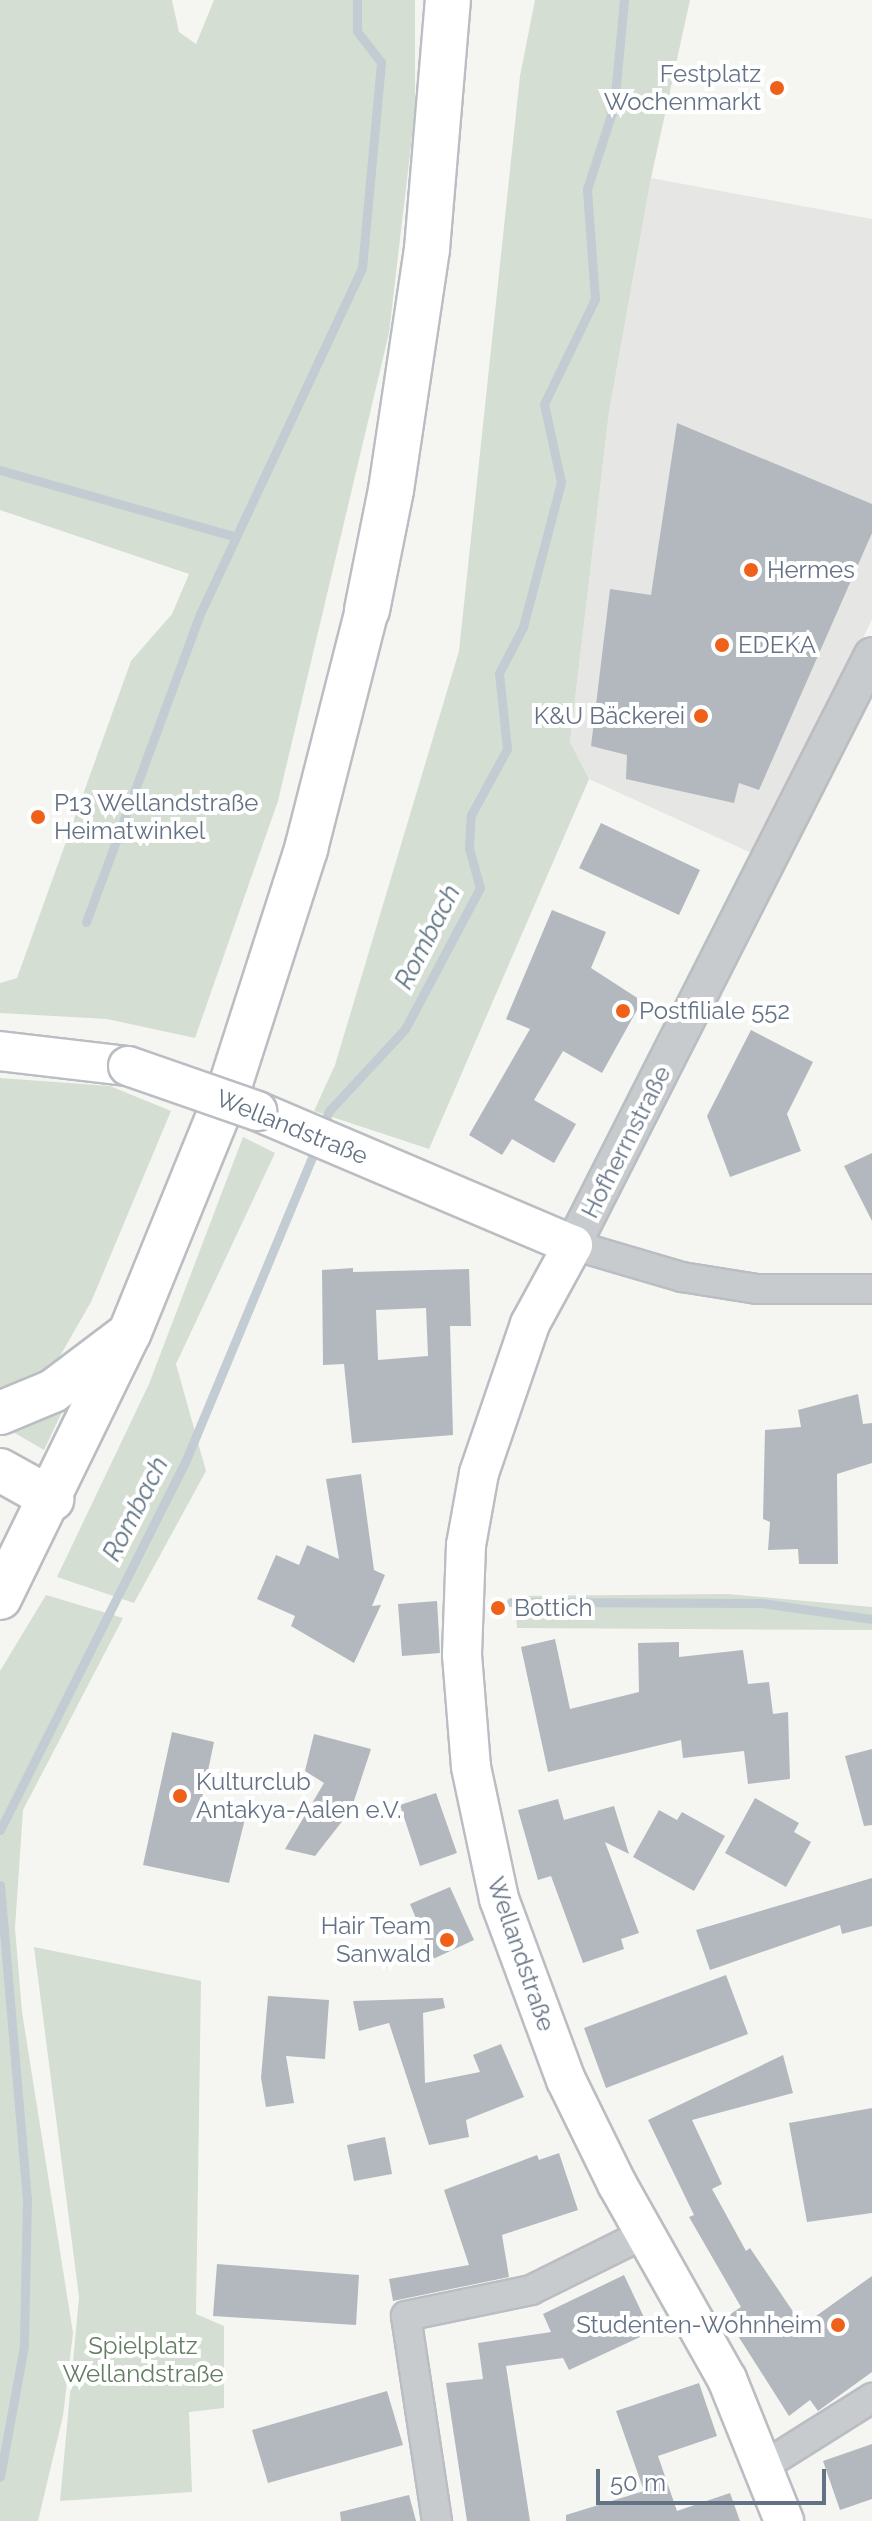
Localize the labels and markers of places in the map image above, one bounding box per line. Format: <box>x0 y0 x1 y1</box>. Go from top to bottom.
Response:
place label: Festplatz Wochenmarkt <box>604 60 761 116</box>
marker: Festplatz Wochenmarkt <box>768 79 786 97</box>
place label: Hermes <box>767 556 855 584</box>
marker: Hermes <box>742 561 760 579</box>
place label: EDEKA <box>738 631 816 659</box>
marker: EDEKA <box>713 636 731 654</box>
place label: K&U Bäckerei <box>534 702 685 730</box>
marker: K&U Bäckerei <box>692 707 710 725</box>
place label: P13 Wellandstraße Heimatwinkel <box>54 789 259 845</box>
marker: P13 Wellandstraße Heimatwinkel <box>29 808 47 826</box>
place label: Postfiliale 552 <box>639 997 790 1025</box>
marker: Postfiliale 552 <box>614 1002 632 1020</box>
place label: Bottich <box>514 1594 593 1622</box>
marker: Bottich <box>489 1599 507 1617</box>
place label: Kulturclub Antakya-Aalen e.V. <box>196 1768 402 1824</box>
marker: Kulturclub Antakya-Aalen e.V. <box>171 1787 189 1805</box>
place label: Hair Team Sanwald <box>319 1912 431 1968</box>
marker: Hair Team Sanwald <box>438 1931 456 1949</box>
place label: Studenten-Wohnheim <box>576 2311 822 2339</box>
marker: Studenten-Wohnheim <box>829 2316 847 2334</box>

